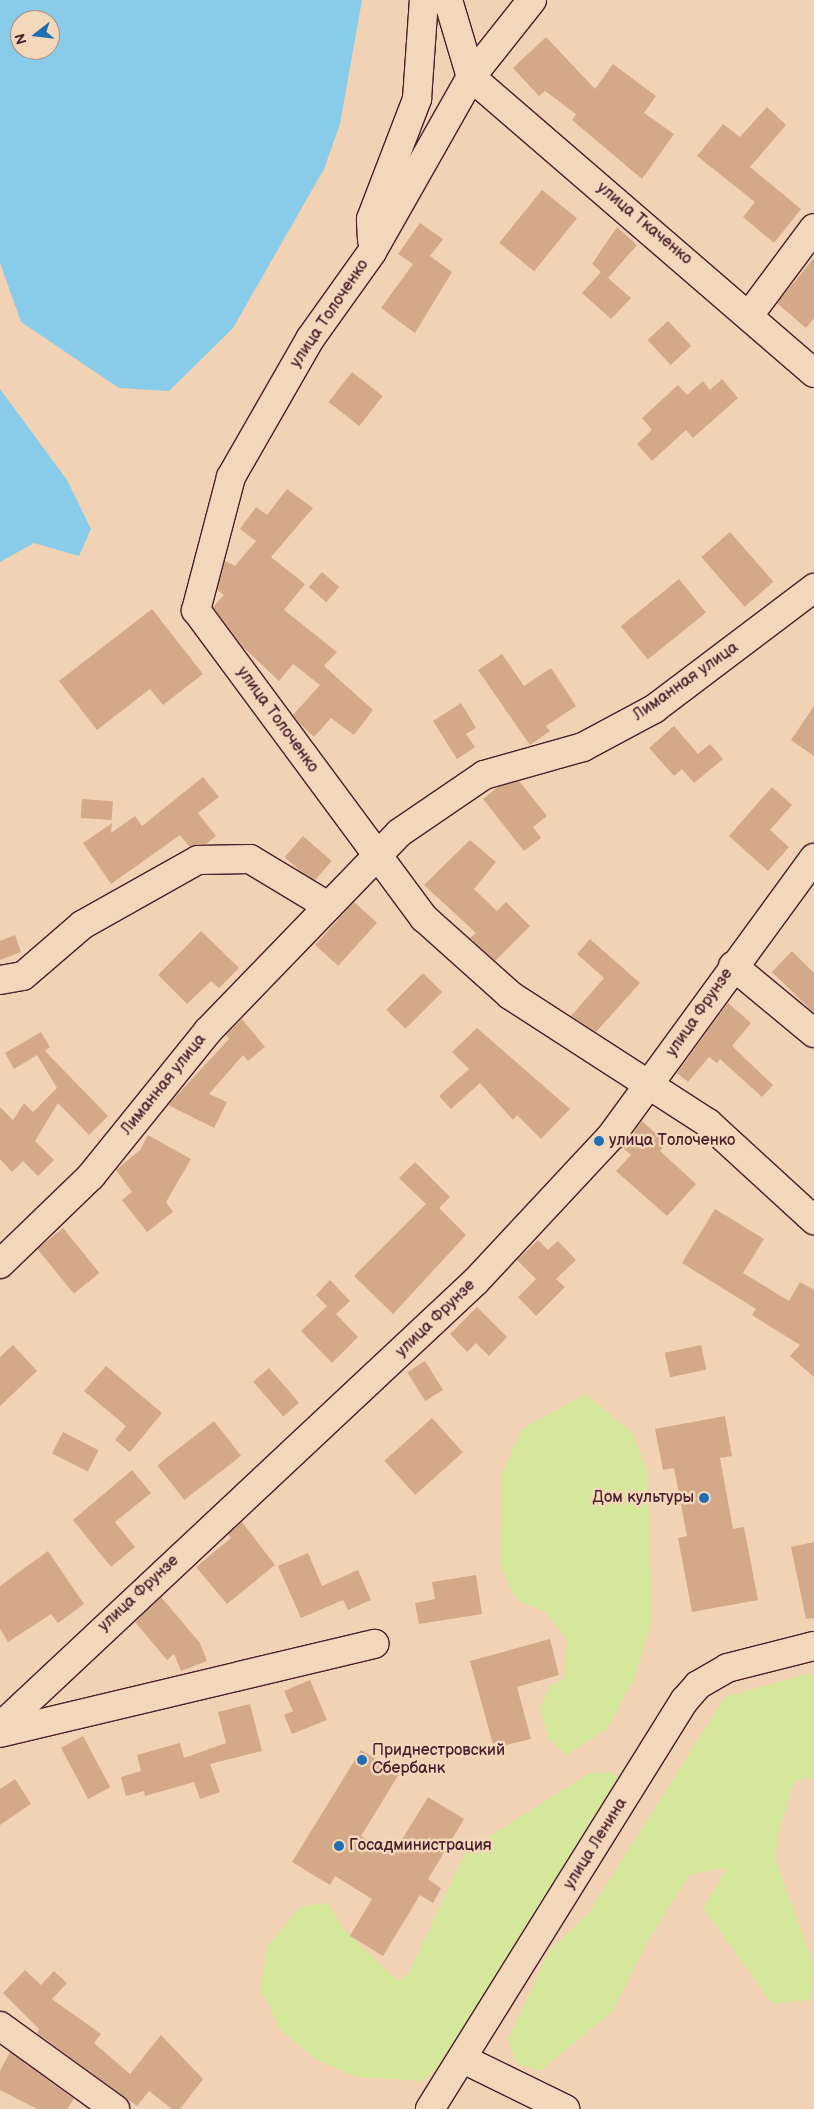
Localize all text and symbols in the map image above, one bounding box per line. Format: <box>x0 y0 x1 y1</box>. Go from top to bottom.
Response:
north arrow <box>10 10 60 60</box>
text: N <box>11 32 31 46</box>
street label: улица Ткаченко <box>592 179 696 269</box>
street label: улица Толоченко <box>287 256 373 372</box>
street label: Лиманная улица <box>630 639 742 725</box>
street label: улица Толоченко <box>232 663 322 777</box>
street label: улица Фрунзе <box>663 965 737 1061</box>
street label: Лиманная улица <box>117 1031 211 1139</box>
place label: улица Толоченко <box>609 1131 735 1151</box>
marker: улица Толоченко <box>593 1135 605 1147</box>
street label: улица Фрунзе <box>392 1276 480 1362</box>
place label: Дом культуры <box>593 1488 694 1508</box>
marker: Дом культуры <box>698 1492 710 1504</box>
street label: улица Фрунзе <box>95 1552 183 1636</box>
place label: Приднестровский Сбербанк <box>372 1741 505 1779</box>
marker: Приднестровский Сбербанк <box>356 1754 368 1766</box>
street label: улица Ленина <box>560 1795 632 1893</box>
place label: Госадминистрация <box>349 1836 492 1856</box>
marker: Госадминистрация <box>333 1840 345 1852</box>

